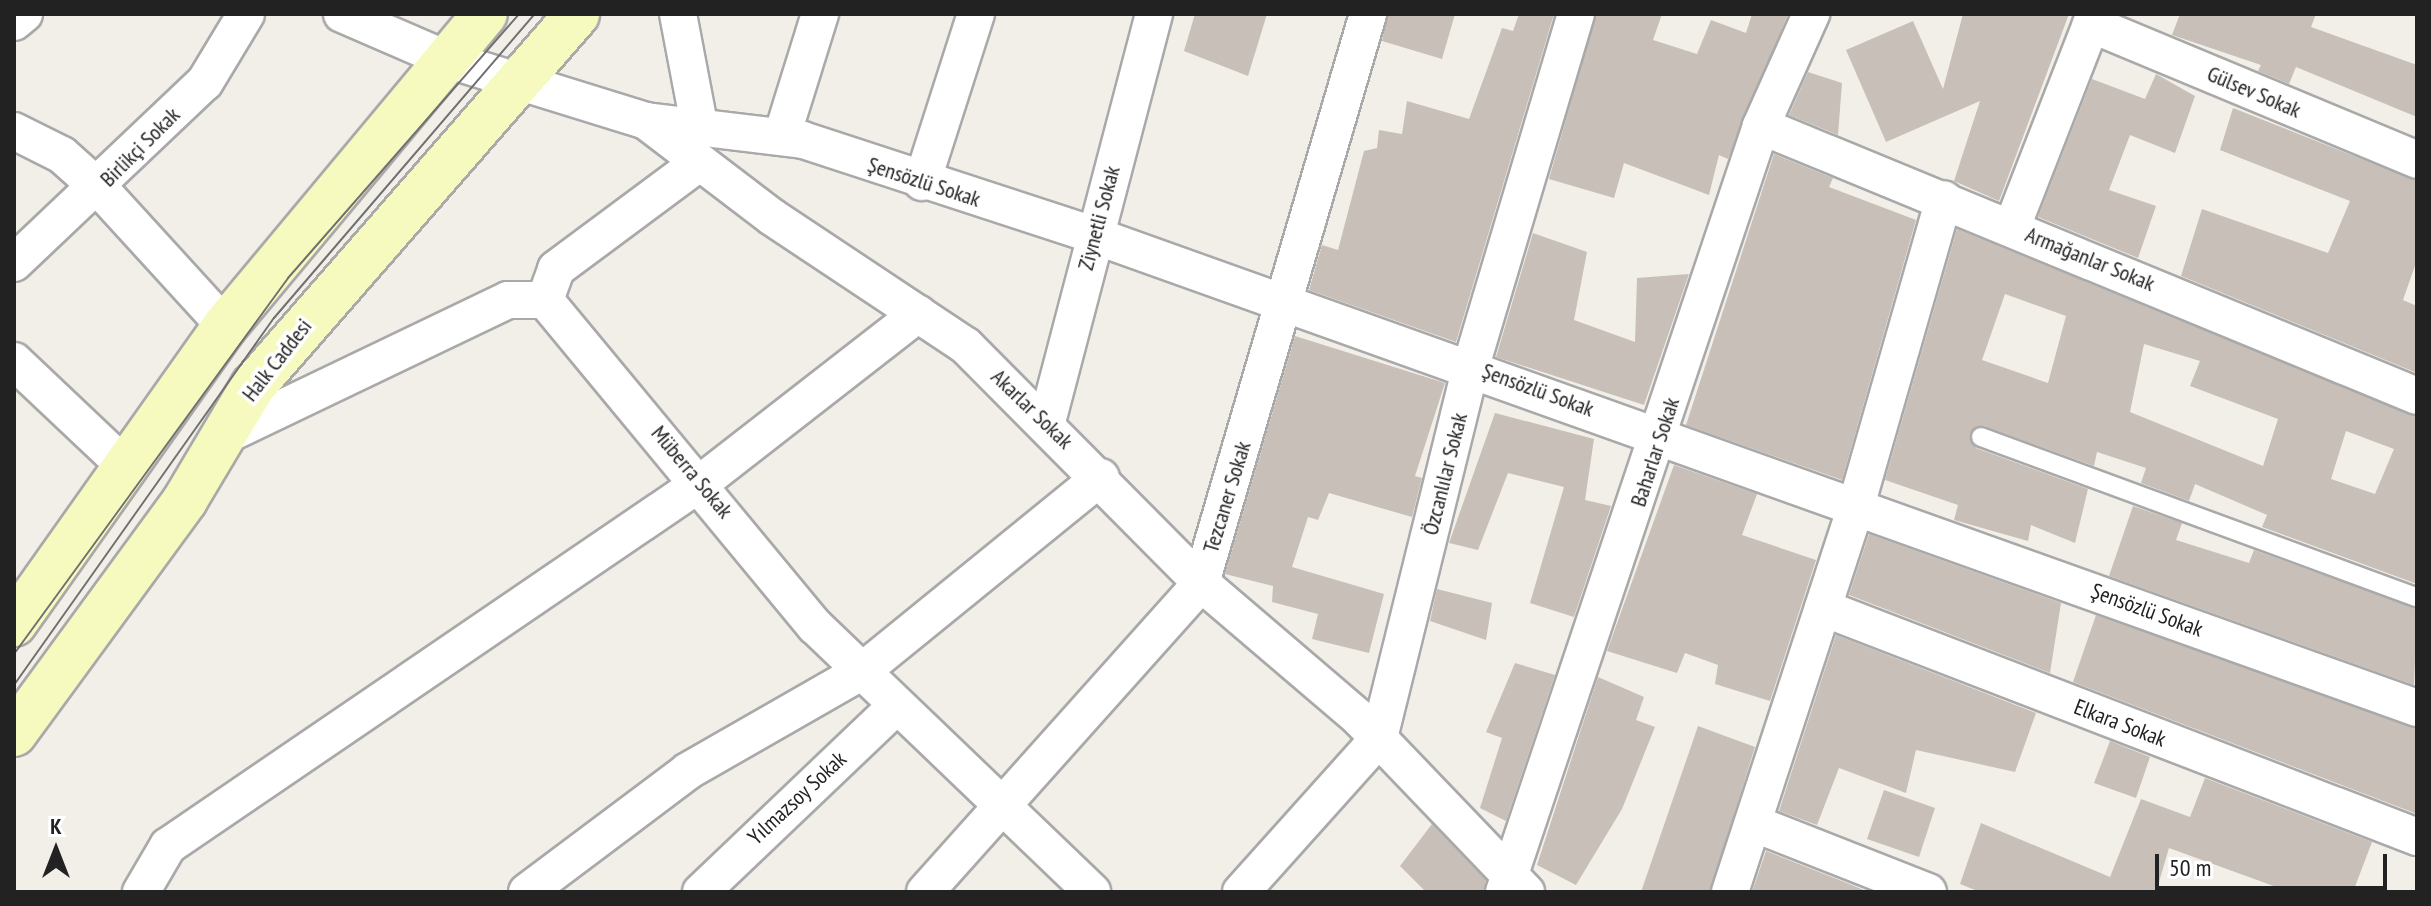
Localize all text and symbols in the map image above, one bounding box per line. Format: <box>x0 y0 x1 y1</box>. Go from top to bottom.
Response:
street label: Gülsev Sokak <box>2203 60 2305 124</box>
street label: Birlikçi Sokak <box>95 102 185 192</box>
street label: Şensözlü Sokak <box>864 151 984 213</box>
street label: Ziynetli Sokak <box>1072 163 1126 273</box>
street label: Armağanlar Sokak <box>2022 221 2158 297</box>
street label: Halk Caddesi <box>236 313 318 407</box>
street label: Şensözlü Sokak <box>1479 358 1597 422</box>
street label: Akarlar Sokak <box>986 364 1078 454</box>
street label: Baharlar Sokak <box>1625 394 1685 510</box>
street label: Özcanlılar Sokak <box>1417 410 1473 538</box>
street label: Müberra Sokak <box>646 420 738 524</box>
street label: Tezcaner Sokak <box>1198 438 1256 556</box>
street label: Şensözlü Sokak <box>2088 578 2206 642</box>
street label: Elkara Sokak <box>2070 693 2170 753</box>
street label: Yılmazsoy Sokak <box>742 746 852 850</box>
north arrow <box>16 810 96 890</box>
text: K <box>50 812 62 840</box>
scale bar <box>2159 838 2391 888</box>
text: 50 m <box>2169 852 2211 883</box>

